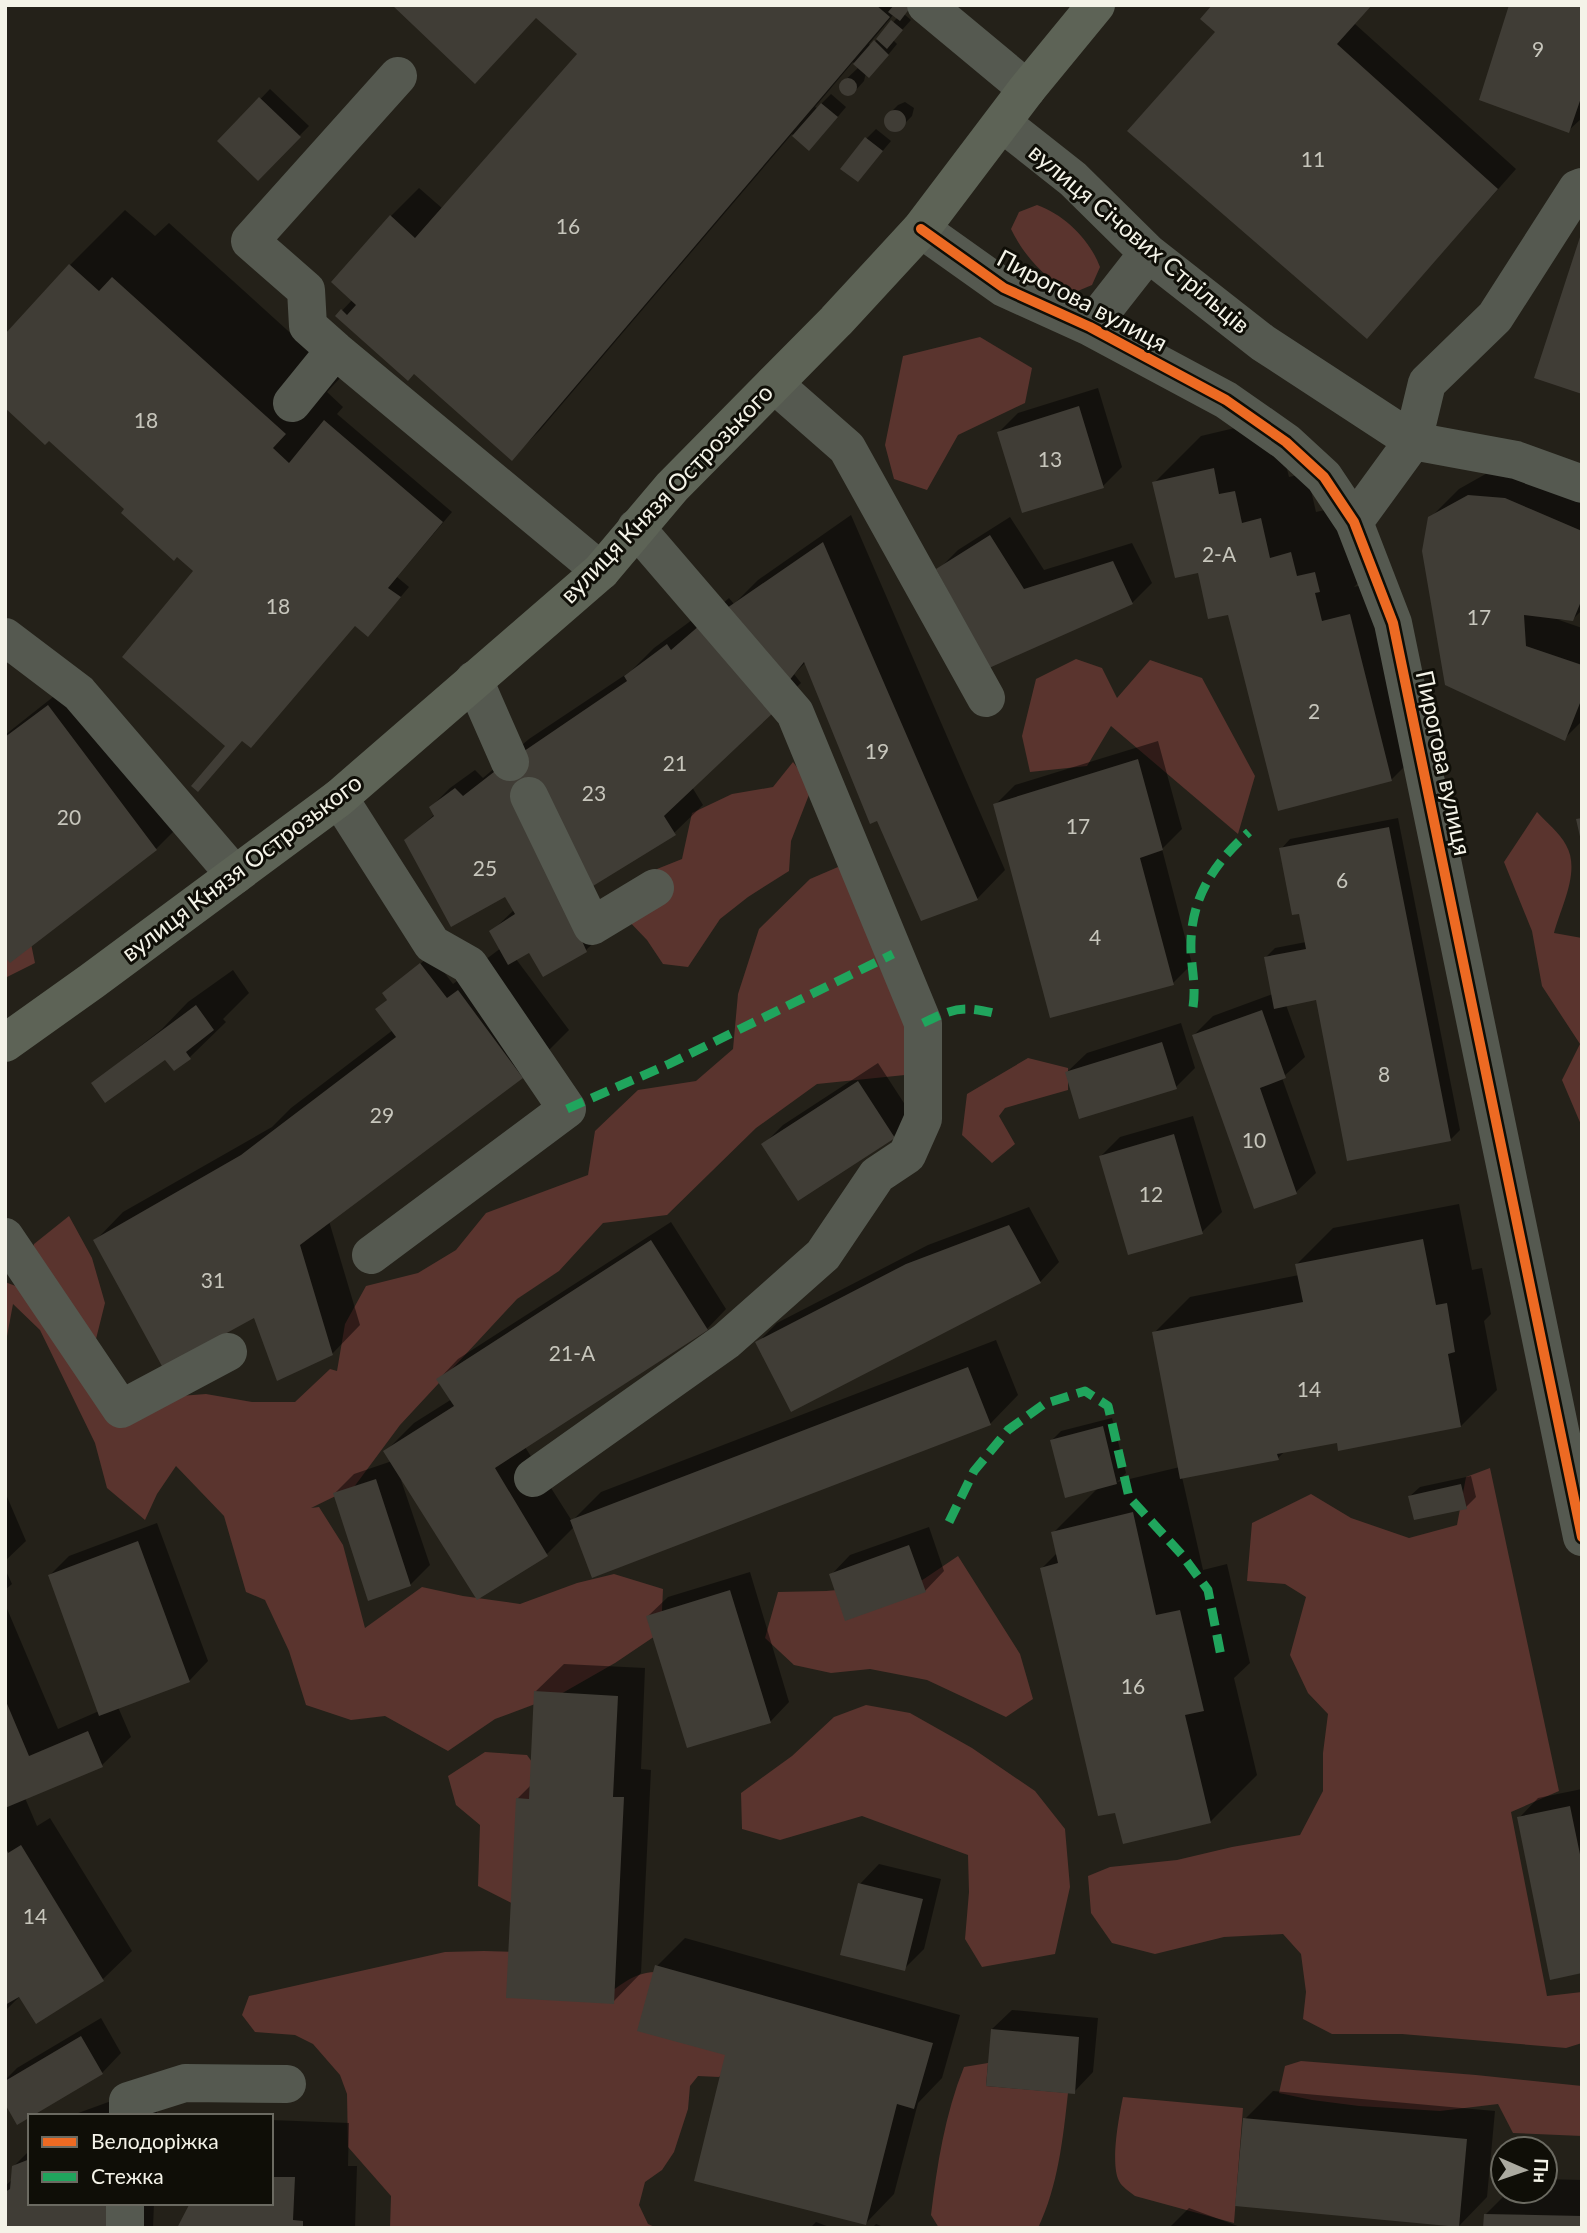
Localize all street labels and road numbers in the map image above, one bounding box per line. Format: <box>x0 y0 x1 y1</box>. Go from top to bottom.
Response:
street label: вулиця Січових Стрільців <box>1024 137 1256 339</box>
street label: Пирогова вулиця <box>993 243 1173 357</box>
street label: вулиця Князя Острозького <box>554 377 778 609</box>
street label: Пирогова вулиця <box>1411 668 1478 858</box>
street label: вулиця Князя Острозького <box>115 767 367 967</box>

